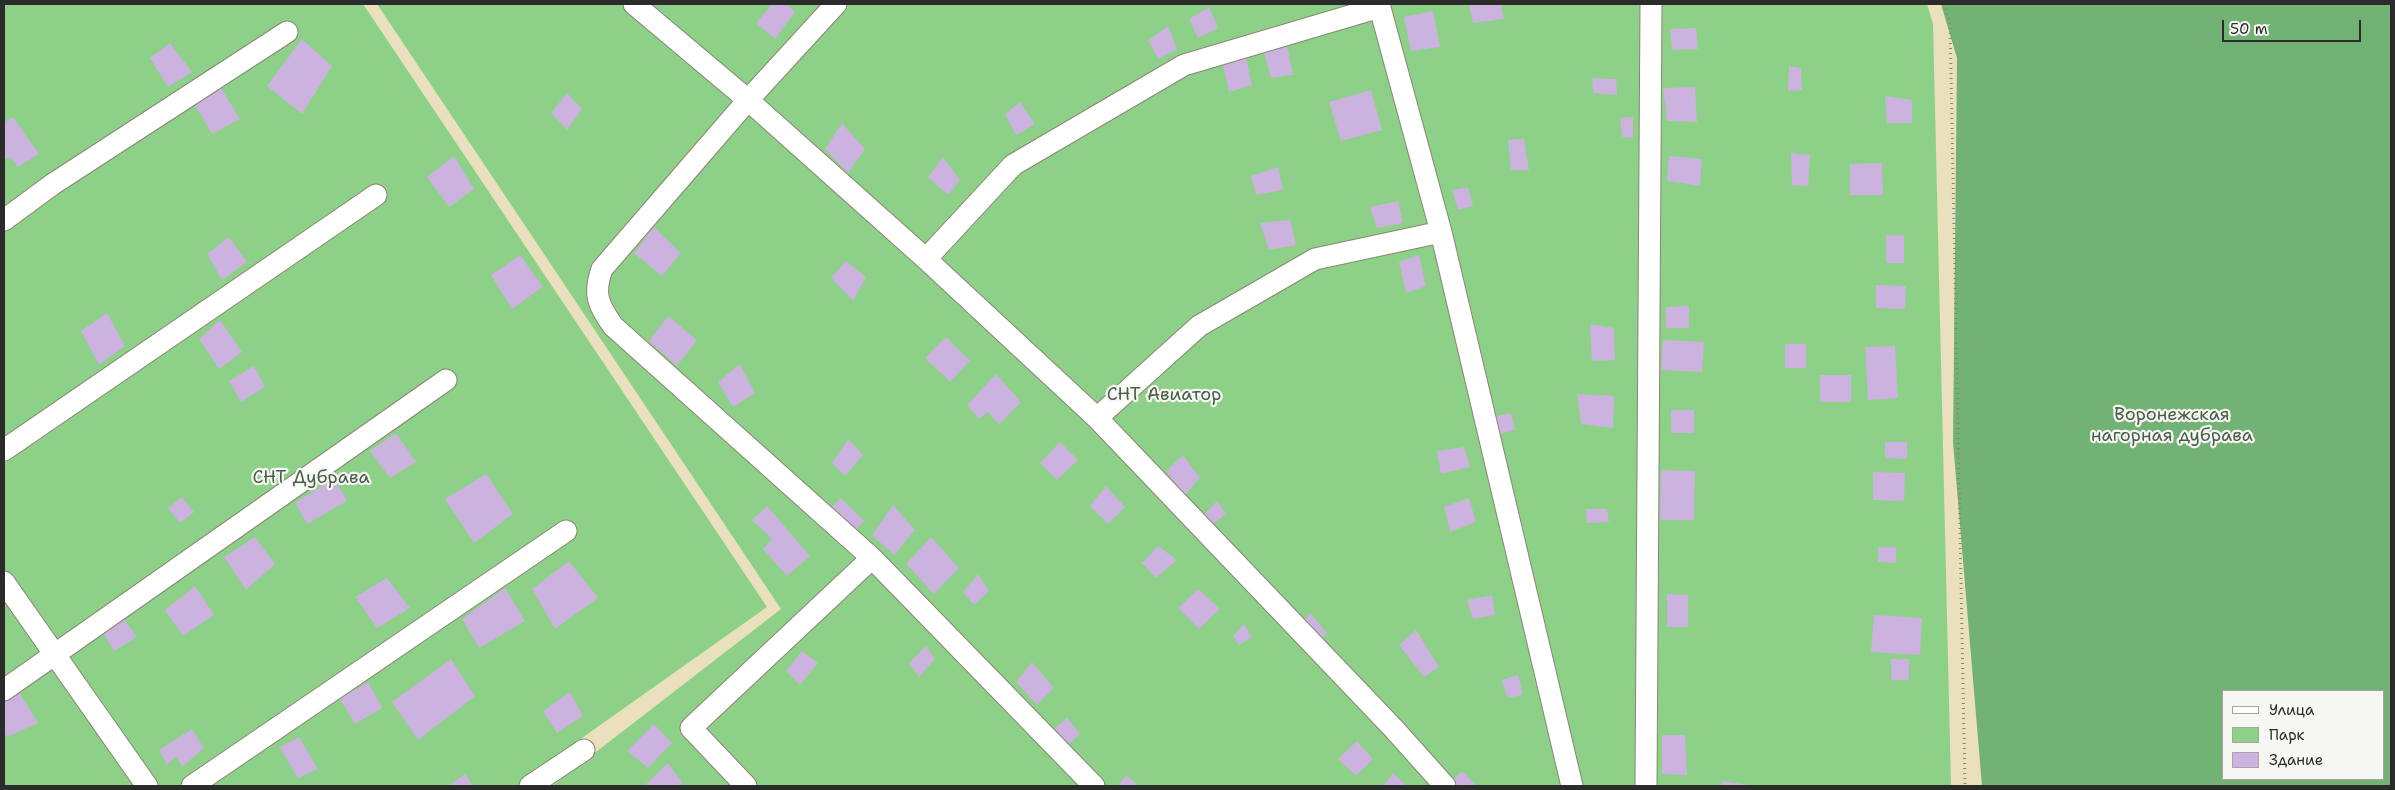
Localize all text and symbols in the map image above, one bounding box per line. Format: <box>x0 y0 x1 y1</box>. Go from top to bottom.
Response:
scale bar <box>2225 10 2364 42</box>
text: 50 m <box>2230 19 2268 39</box>
park label: СНТ Авиатор <box>1107 384 1221 406</box>
park label: Воронежская нагорная дубрава <box>2091 404 2253 446</box>
park label: СНТ Дубрава <box>252 467 370 489</box>
legend <box>2222 690 2385 780</box>
text: Улица <box>2269 700 2314 720</box>
text: Парк <box>2269 725 2305 745</box>
text: Здание <box>2269 750 2323 770</box>

